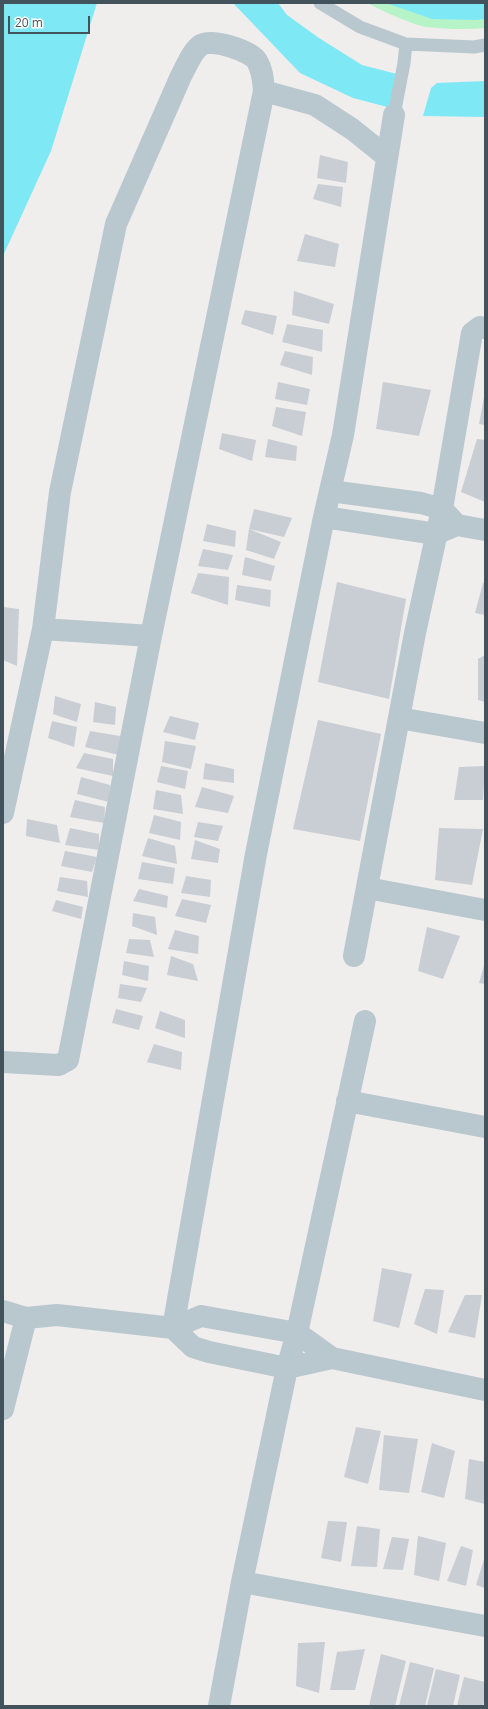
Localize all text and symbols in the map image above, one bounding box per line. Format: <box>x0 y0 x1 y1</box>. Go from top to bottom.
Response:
scale bar <box>10 8 92 34</box>
text: 20 m <box>15 14 43 31</box>

